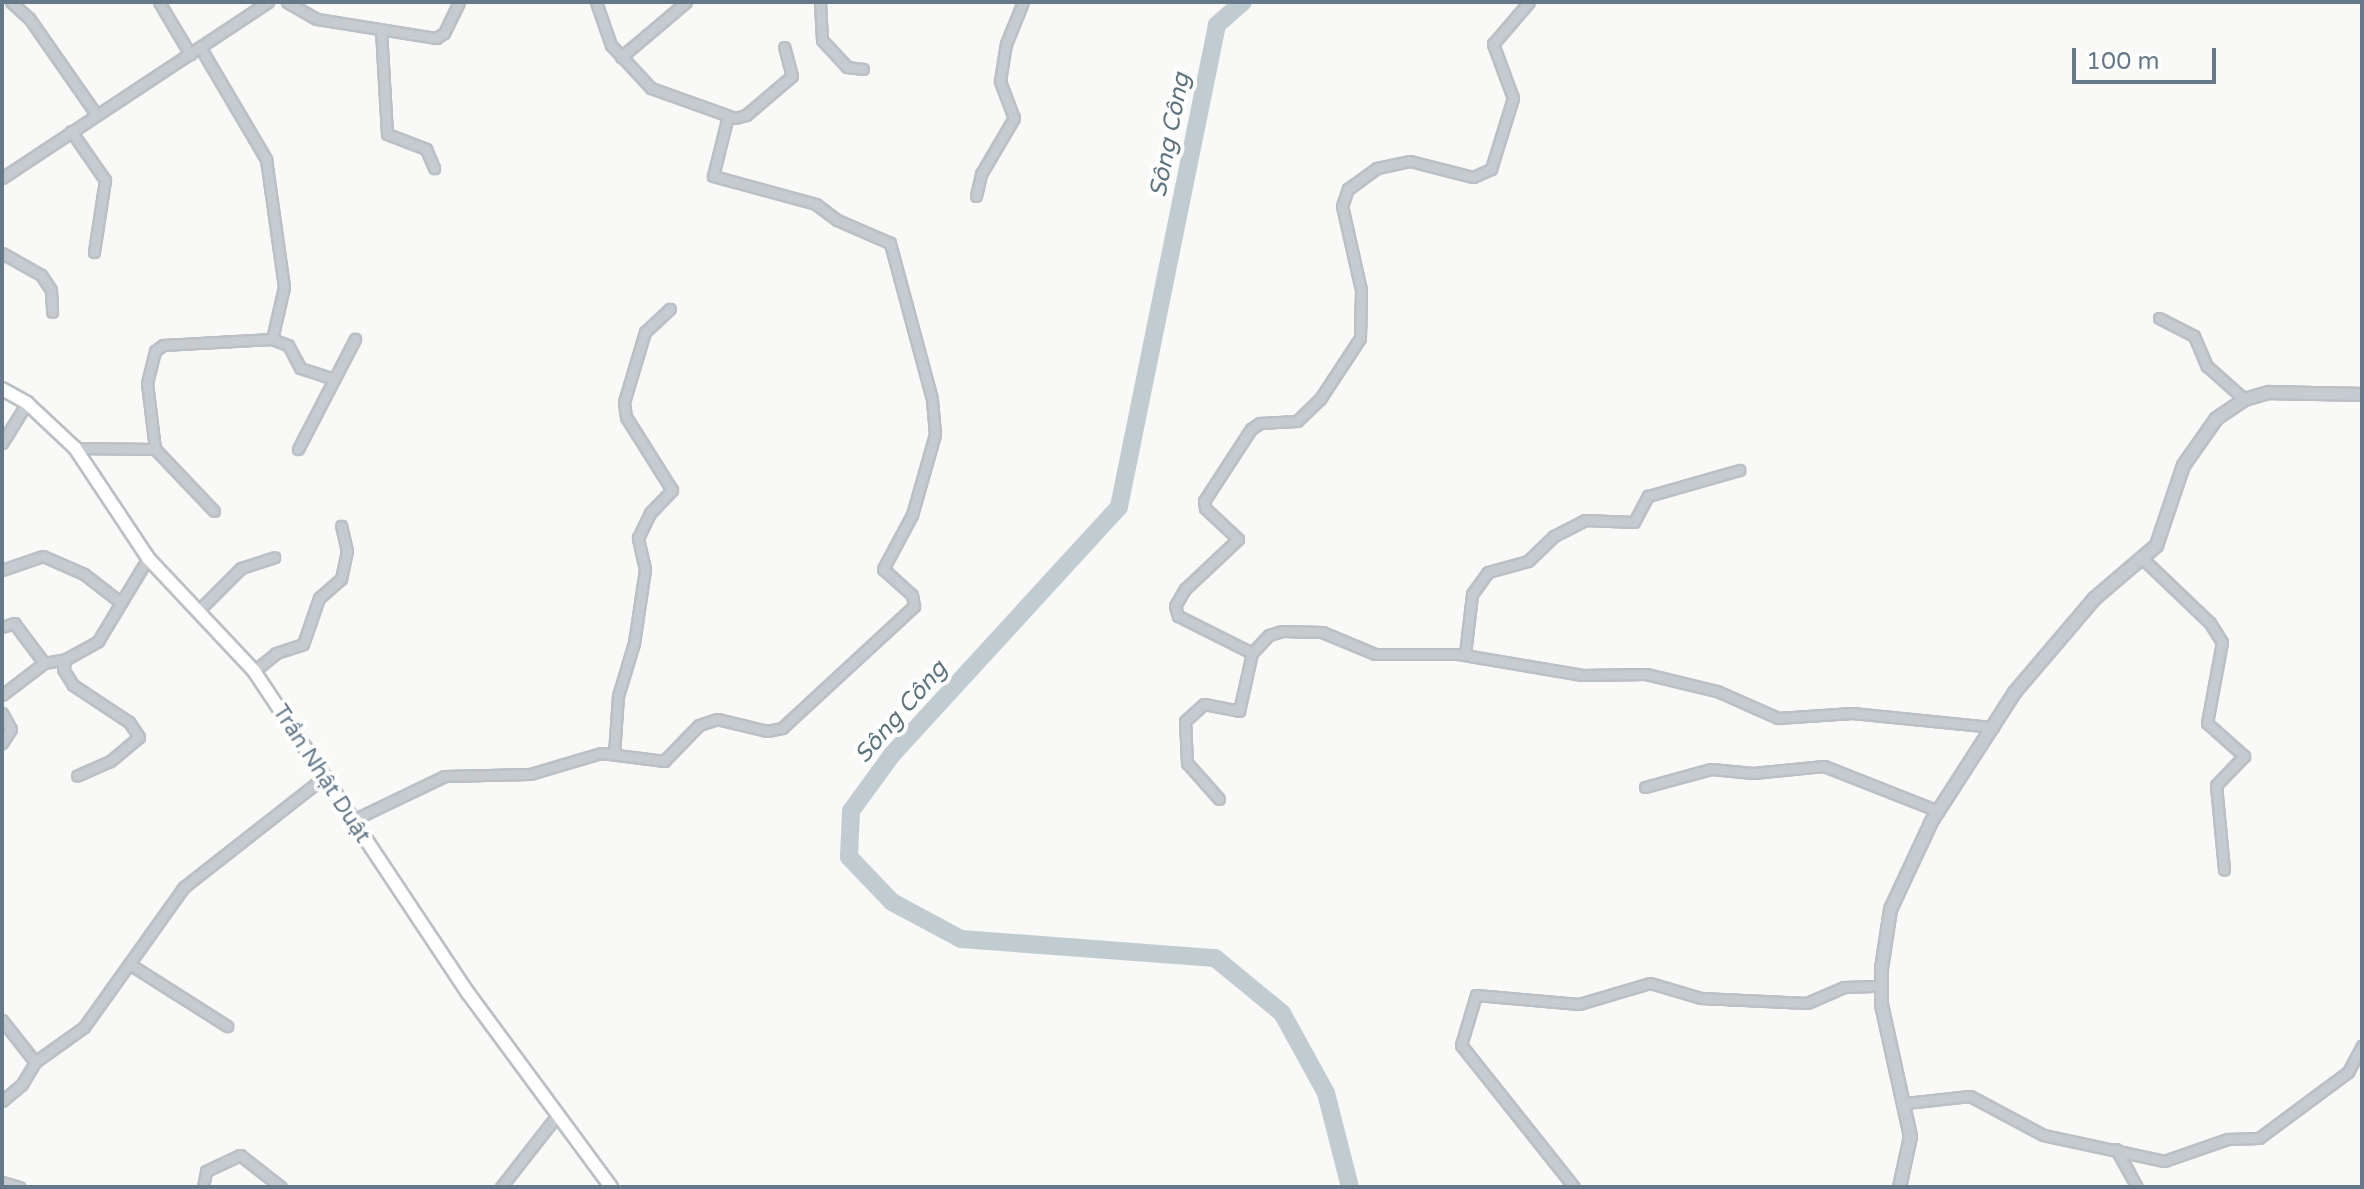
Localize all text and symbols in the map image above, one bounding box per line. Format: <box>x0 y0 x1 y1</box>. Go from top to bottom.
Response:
scale bar <box>2076 32 2220 82</box>
text: 100 m <box>2086 47 2160 76</box>
water label: Sông Công <box>1144 70 1196 200</box>
water label: Sông Công <box>849 655 953 769</box>
street label: Trần Nhật Duật <box>267 700 375 848</box>

